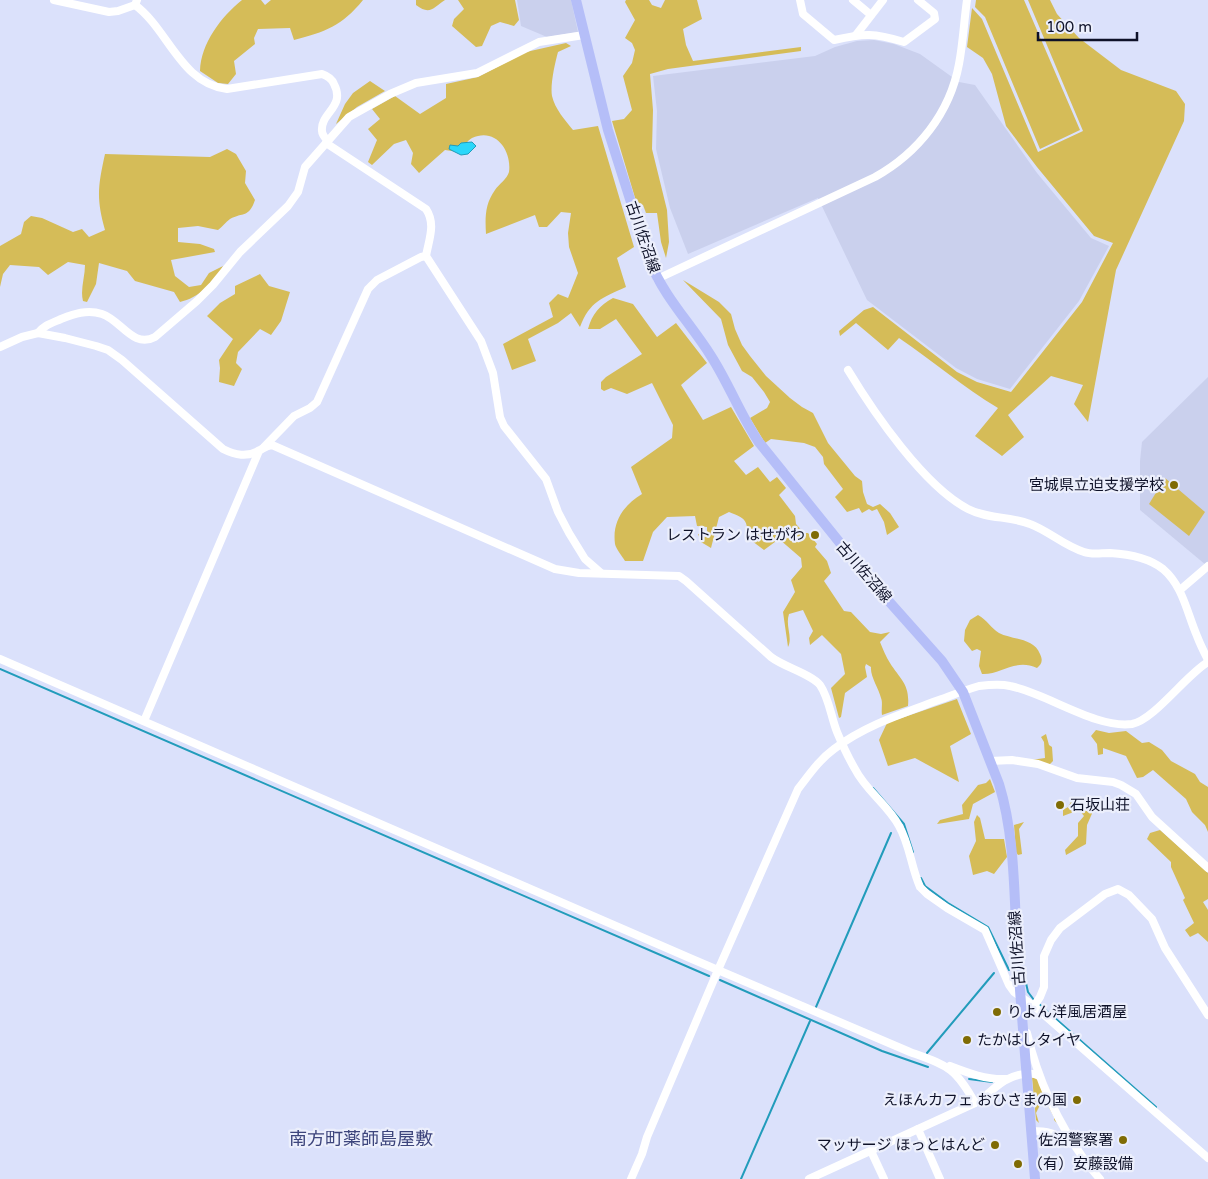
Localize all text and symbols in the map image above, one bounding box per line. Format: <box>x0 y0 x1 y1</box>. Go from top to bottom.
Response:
scale bar <box>1038 10 1137 42</box>
text: 100 m <box>1046 18 1092 36</box>
street label: 古川佐沼線 <box>622 199 664 275</box>
place label: 宮城県立迫支援学校 <box>1029 476 1164 494</box>
marker: 宮城県立迫支援学校 <box>1168 479 1180 491</box>
place label: レストラン はせがわ <box>666 526 805 544</box>
marker: レストラン はせがわ <box>809 529 821 541</box>
street label: 古川佐沼線 <box>833 538 895 606</box>
place label: 石坂山荘 <box>1070 796 1130 814</box>
marker: 石坂山荘 <box>1054 799 1066 811</box>
street label: 古川佐沼線 <box>1005 910 1029 986</box>
place label: りよん洋風居酒屋 <box>1007 1003 1127 1021</box>
marker: りよん洋風居酒屋 <box>991 1006 1003 1018</box>
place label: たかはしタイヤ <box>977 1031 1081 1049</box>
marker: たかはしタイヤ <box>961 1034 973 1046</box>
place label: えほんカフェ おひさまの国 <box>883 1091 1067 1109</box>
marker: えほんカフェ おひさまの国 <box>1071 1094 1083 1106</box>
district label: 南方町薬師島屋敷 <box>289 1128 433 1150</box>
place label: 佐沼警察署 <box>1038 1131 1113 1149</box>
marker: 佐沼警察署 <box>1117 1134 1129 1146</box>
place label: マッサージ ほっとはんど <box>817 1136 985 1154</box>
marker: マッサージ ほっとはんど <box>989 1139 1001 1151</box>
place label: （有）安藤設備 <box>1028 1155 1133 1173</box>
marker: （有）安藤設備 <box>1012 1158 1024 1170</box>

